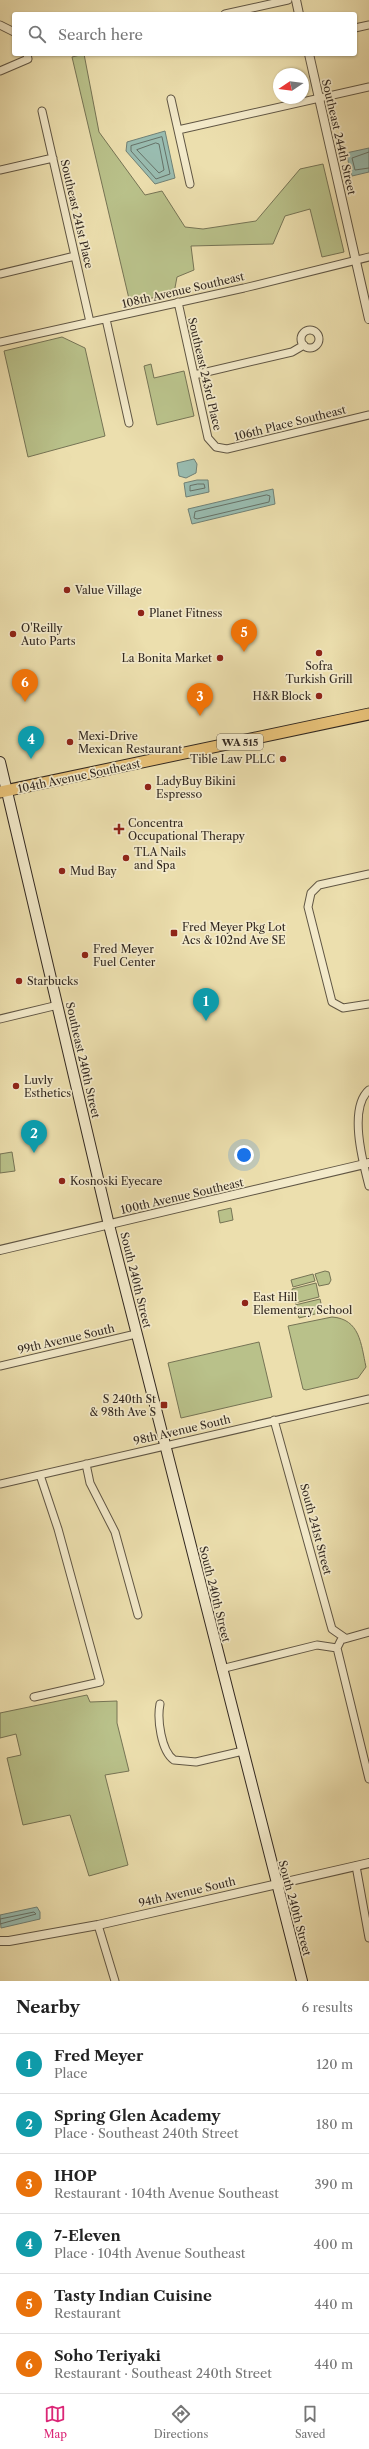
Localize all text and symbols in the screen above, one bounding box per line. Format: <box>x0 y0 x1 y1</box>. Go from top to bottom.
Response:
search box <box>12 12 357 56</box>
icon: search <box>26 23 48 45</box>
text: Search here <box>58 25 143 44</box>
north arrow <box>273 68 309 104</box>
street label: Southeast 244th Street <box>319 78 359 196</box>
street label: Southeast 241st Place <box>58 158 96 270</box>
street label: 108th Avenue Southeast <box>121 269 246 311</box>
street label: Southeast 243rd Place <box>185 316 225 432</box>
street label: 106th Place Southeast <box>233 402 347 444</box>
place label: Value Village <box>74 583 142 597</box>
marker: Value Village <box>62 585 72 595</box>
place label: Planet Fitness <box>149 606 222 620</box>
marker: Planet Fitness <box>136 608 146 618</box>
pin: 5 <box>231 619 257 652</box>
place label: O'Reilly Auto Parts <box>20 621 76 648</box>
marker: O'Reilly Auto Parts <box>8 629 18 639</box>
marker: Sofra Turkish Grill <box>314 648 324 658</box>
place label: La Bonita Market <box>122 651 212 665</box>
marker: La Bonita Market <box>215 653 225 663</box>
place label: Sofra Turkish Grill <box>286 659 353 686</box>
pin: 6 <box>12 669 38 702</box>
pin: 3 <box>187 683 213 716</box>
place label: H&R Block <box>253 689 312 703</box>
marker: H&R Block <box>314 691 324 701</box>
pin: 4 <box>18 726 44 759</box>
place label: Mexi-Drive Mexican Restaurant <box>78 729 182 756</box>
road number: WA 515 <box>217 734 263 750</box>
marker: Mexi-Drive Mexican Restaurant <box>65 737 75 747</box>
place label: Tible Law PLLC <box>190 752 275 766</box>
marker: Tible Law PLLC <box>278 754 288 764</box>
street label: 104th Avenue Southeast <box>17 756 142 796</box>
place label: LadyBuy Bikini Espresso <box>156 774 236 801</box>
marker: LadyBuy Bikini Espresso <box>143 782 153 792</box>
place label: Concentra Occupational Therapy <box>128 816 246 843</box>
marker: Concentra Occupational Therapy <box>113 823 125 835</box>
place label: TLA Nails and Spa <box>134 845 186 872</box>
marker: TLA Nails and Spa <box>121 853 131 863</box>
place label: Mud Bay <box>70 864 118 878</box>
marker: Mud Bay <box>57 866 67 876</box>
place label: Fred Meyer Pkg Lot Acs & 102nd Ave SE <box>181 920 286 947</box>
marker: Fred Meyer Pkg Lot Acs & 102nd Ave SE <box>169 928 179 938</box>
place label: Fred Meyer Fuel Center <box>93 942 156 969</box>
marker: Fred Meyer Fuel Center <box>80 950 90 960</box>
place label: Starbucks <box>27 974 78 988</box>
marker: Starbucks <box>14 976 24 986</box>
pin: 1 <box>193 988 219 1021</box>
street label: Southeast 240th Street <box>63 1000 103 1120</box>
place label: Luvly Esthetics <box>24 1073 71 1100</box>
marker: Luvly Esthetics <box>11 1081 21 1091</box>
pin: 2 <box>21 1120 47 1153</box>
your location <box>234 1145 254 1165</box>
place label: Kosnoski Eyecare <box>70 1174 163 1188</box>
street label: 100th Avenue Southeast <box>119 1175 245 1217</box>
marker: Kosnoski Eyecare <box>57 1176 67 1186</box>
street label: South 240th Street <box>117 1231 155 1330</box>
place label: East Hill Elementary School <box>253 1290 353 1317</box>
marker: East Hill Elementary School <box>240 1298 250 1308</box>
street label: 99th Avenue South <box>16 1321 116 1357</box>
place label: S 240th St & 98th Ave S <box>89 1392 156 1419</box>
marker: S 240th St & 98th Ave S <box>159 1400 169 1410</box>
street label: 98th Avenue South <box>132 1412 232 1448</box>
street label: South 241st Street <box>297 1482 335 1576</box>
street label: South 240th Street <box>196 1545 234 1644</box>
street label: South 240th Street <box>276 1859 315 1957</box>
street label: 94th Avenue South <box>137 1874 237 1910</box>
text: Nearby <box>16 1997 80 2017</box>
text: 6 results <box>302 1999 353 2015</box>
text: Fred Meyer <box>54 2046 143 2065</box>
text: 1 <box>26 2056 32 2072</box>
text: 120 m <box>316 2056 353 2072</box>
text: Place <box>54 2065 87 2081</box>
text: Spring Glen Academy <box>54 2106 221 2125</box>
text: 2 <box>25 2116 33 2132</box>
text: 180 m <box>316 2116 353 2132</box>
text: Place · Southeast 240th Street <box>54 2125 239 2141</box>
text: IHOP <box>54 2166 97 2185</box>
text: 3 <box>25 2176 33 2192</box>
text: 390 m <box>314 2176 353 2192</box>
text: Restaurant · 104th Avenue Southeast <box>54 2185 279 2201</box>
text: 7-Eleven <box>54 2226 121 2245</box>
text: 4 <box>25 2236 33 2252</box>
text: 400 m <box>313 2236 353 2252</box>
text: Place · 104th Avenue Southeast <box>54 2245 245 2261</box>
text: Tasty Indian Cuisine <box>54 2286 212 2305</box>
text: 5 <box>25 2296 33 2312</box>
text: 440 m <box>314 2296 353 2312</box>
text: Restaurant <box>54 2305 121 2321</box>
text: Soho Teriyaki <box>54 2346 161 2365</box>
text: 6 <box>25 2356 33 2372</box>
text: 440 m <box>314 2356 353 2372</box>
text: Restaurant · Southeast 240th Street <box>54 2365 272 2381</box>
tab: Map <box>43 2403 67 2441</box>
tab: Directions <box>154 2403 208 2441</box>
tab: Saved <box>295 2403 326 2441</box>

